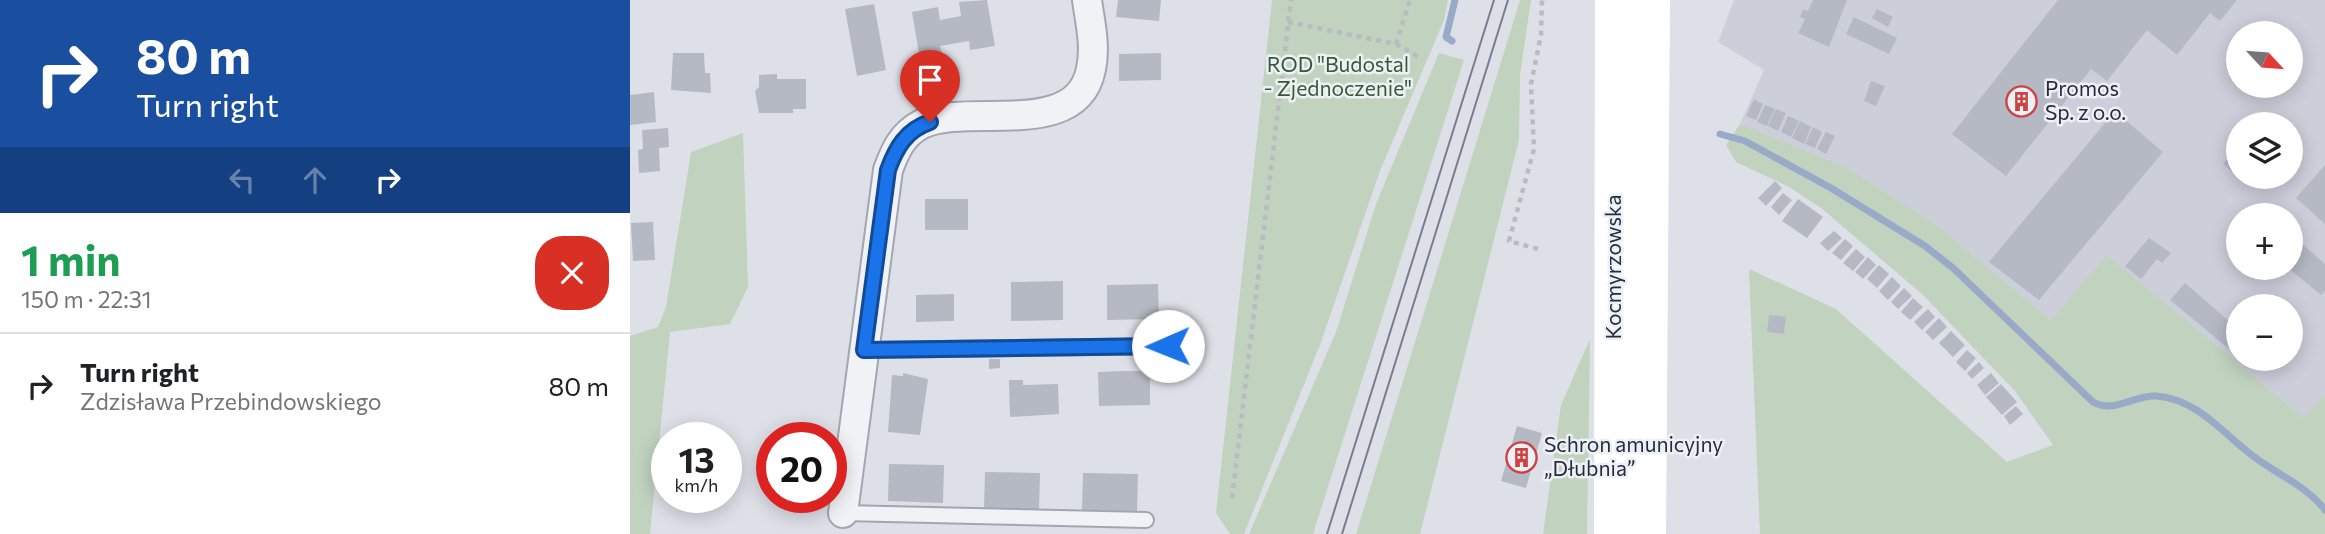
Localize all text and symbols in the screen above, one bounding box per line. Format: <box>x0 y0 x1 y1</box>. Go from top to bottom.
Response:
north arrow <box>2226 21 2303 98</box>
map controls <box>2226 21 2303 371</box>
text: 80 m <box>136 24 251 84</box>
icon: right <box>21 28 112 119</box>
pin <box>900 50 960 122</box>
park label: ROD "Budostal - Zjednoczenie" <box>1264 51 1412 100</box>
icon: arrive <box>911 61 949 99</box>
place label: Promos Sp. z o.o. <box>2045 75 2126 124</box>
text: Turn right <box>136 84 279 124</box>
building icon: Promos Sp. z o.o. <box>2005 84 2039 118</box>
button: layers <box>2226 112 2303 189</box>
icon: left <box>223 161 261 199</box>
icon: ahead <box>296 161 334 199</box>
icon: right <box>369 161 407 199</box>
street label: Kocmyrzowska <box>1600 195 1625 339</box>
button: + <box>2226 203 2303 280</box>
text: 1 min <box>21 233 121 285</box>
button: close <box>535 236 609 310</box>
text: 150 m · 22:31 <box>21 285 152 313</box>
button: − <box>2226 294 2303 371</box>
position arrow <box>1131 309 1205 383</box>
text: Turn right <box>80 356 199 387</box>
icon: right <box>21 367 59 405</box>
text: 80 m <box>549 370 609 401</box>
text: Zdzisława Przebindowskiego <box>80 387 382 415</box>
speed limit sign: 20 <box>756 422 847 513</box>
place label: Schron amunicyjny „Dłubnia” <box>1544 431 1723 480</box>
text: 13 <box>678 437 715 480</box>
building icon: Schron amunicyjny „Dłubnia” <box>1504 440 1538 474</box>
text: km/h <box>675 474 718 496</box>

